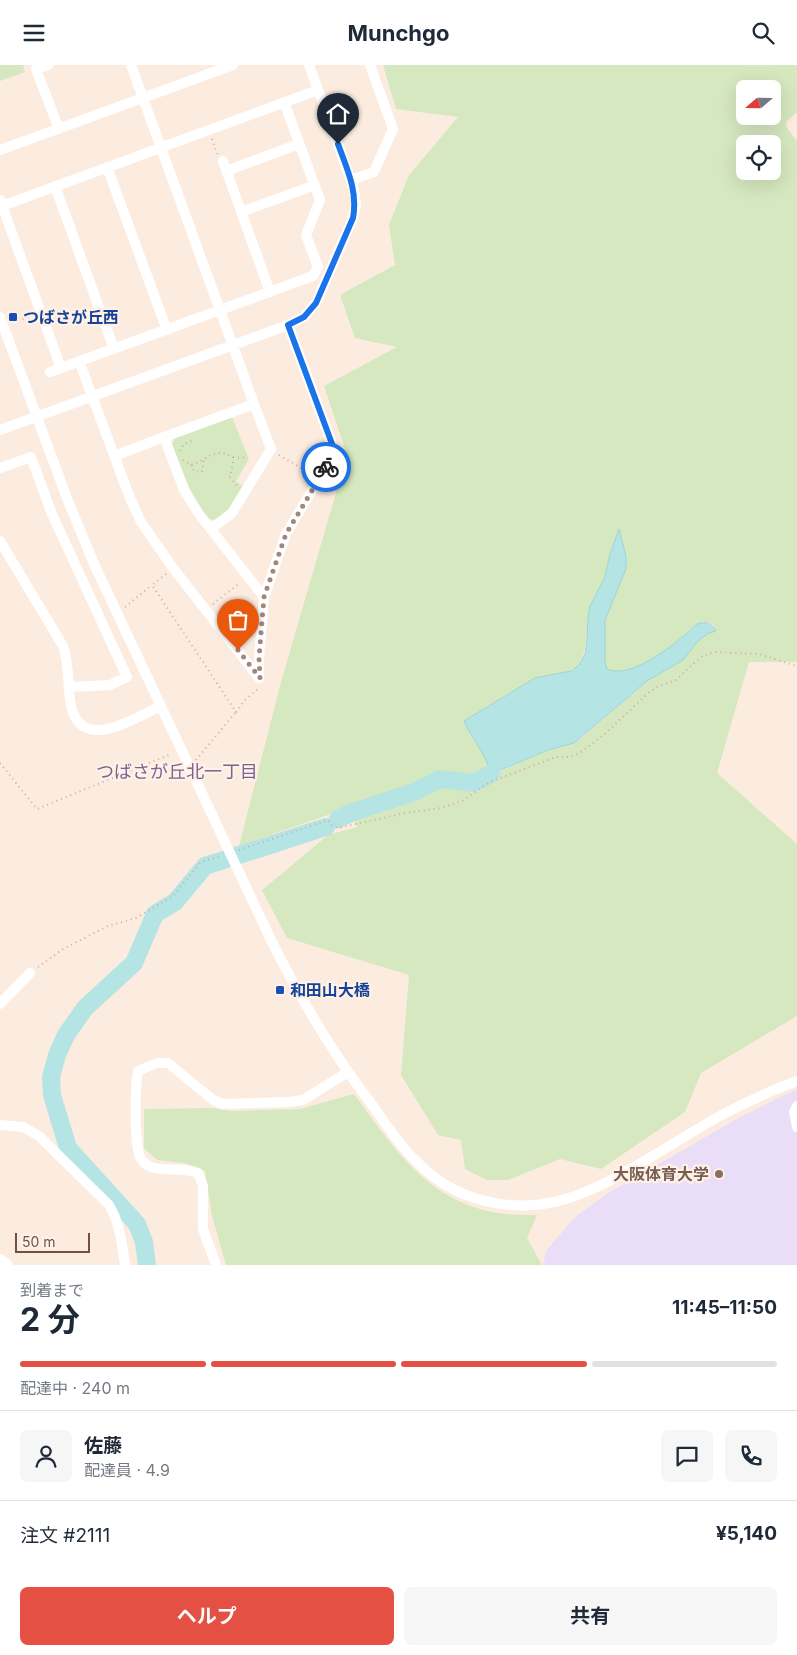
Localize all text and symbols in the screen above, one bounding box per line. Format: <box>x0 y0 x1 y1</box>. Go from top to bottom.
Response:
icon: menu <box>20 19 48 47</box>
icon: search <box>749 19 777 47</box>
text: Munchgo <box>348 20 449 46</box>
north arrow <box>736 80 781 125</box>
map controls <box>736 80 781 180</box>
pin <box>317 93 359 144</box>
icon: home <box>324 100 352 128</box>
button: locate <box>736 135 781 180</box>
place label: つばさが丘西 <box>23 307 119 327</box>
marker: つばさが丘西 <box>7 311 19 323</box>
courier <box>301 442 351 492</box>
icon: bike <box>312 453 340 481</box>
pin <box>217 599 259 650</box>
icon: bag <box>224 606 252 634</box>
district label: つばさが丘北一丁目 <box>96 761 258 782</box>
place label: 和田山大橋 <box>290 980 370 1000</box>
marker: 和田山大橋 <box>274 984 286 996</box>
place label: 大阪体育大学 <box>613 1164 709 1184</box>
marker: 大阪体育大学 <box>713 1168 725 1180</box>
scale bar <box>15 1230 90 1253</box>
text: 50 m <box>22 1233 56 1250</box>
text: 到着まで <box>20 1280 84 1300</box>
text: 11:45–11:50 <box>672 1296 777 1319</box>
text: 2 分 <box>20 1300 80 1339</box>
text: 配達中 · 240 m <box>20 1378 130 1398</box>
button: person <box>20 1430 72 1482</box>
button: chat <box>661 1430 713 1482</box>
button: phone <box>725 1430 777 1482</box>
text: 佐藤 <box>84 1434 122 1457</box>
text: 配達員 · 4.9 <box>84 1460 170 1480</box>
text: ¥5,140 <box>716 1522 777 1545</box>
text: 注文 #2111 <box>20 1524 110 1547</box>
button: ヘルプ <box>20 1587 394 1645</box>
button: 共有 <box>404 1587 777 1645</box>

